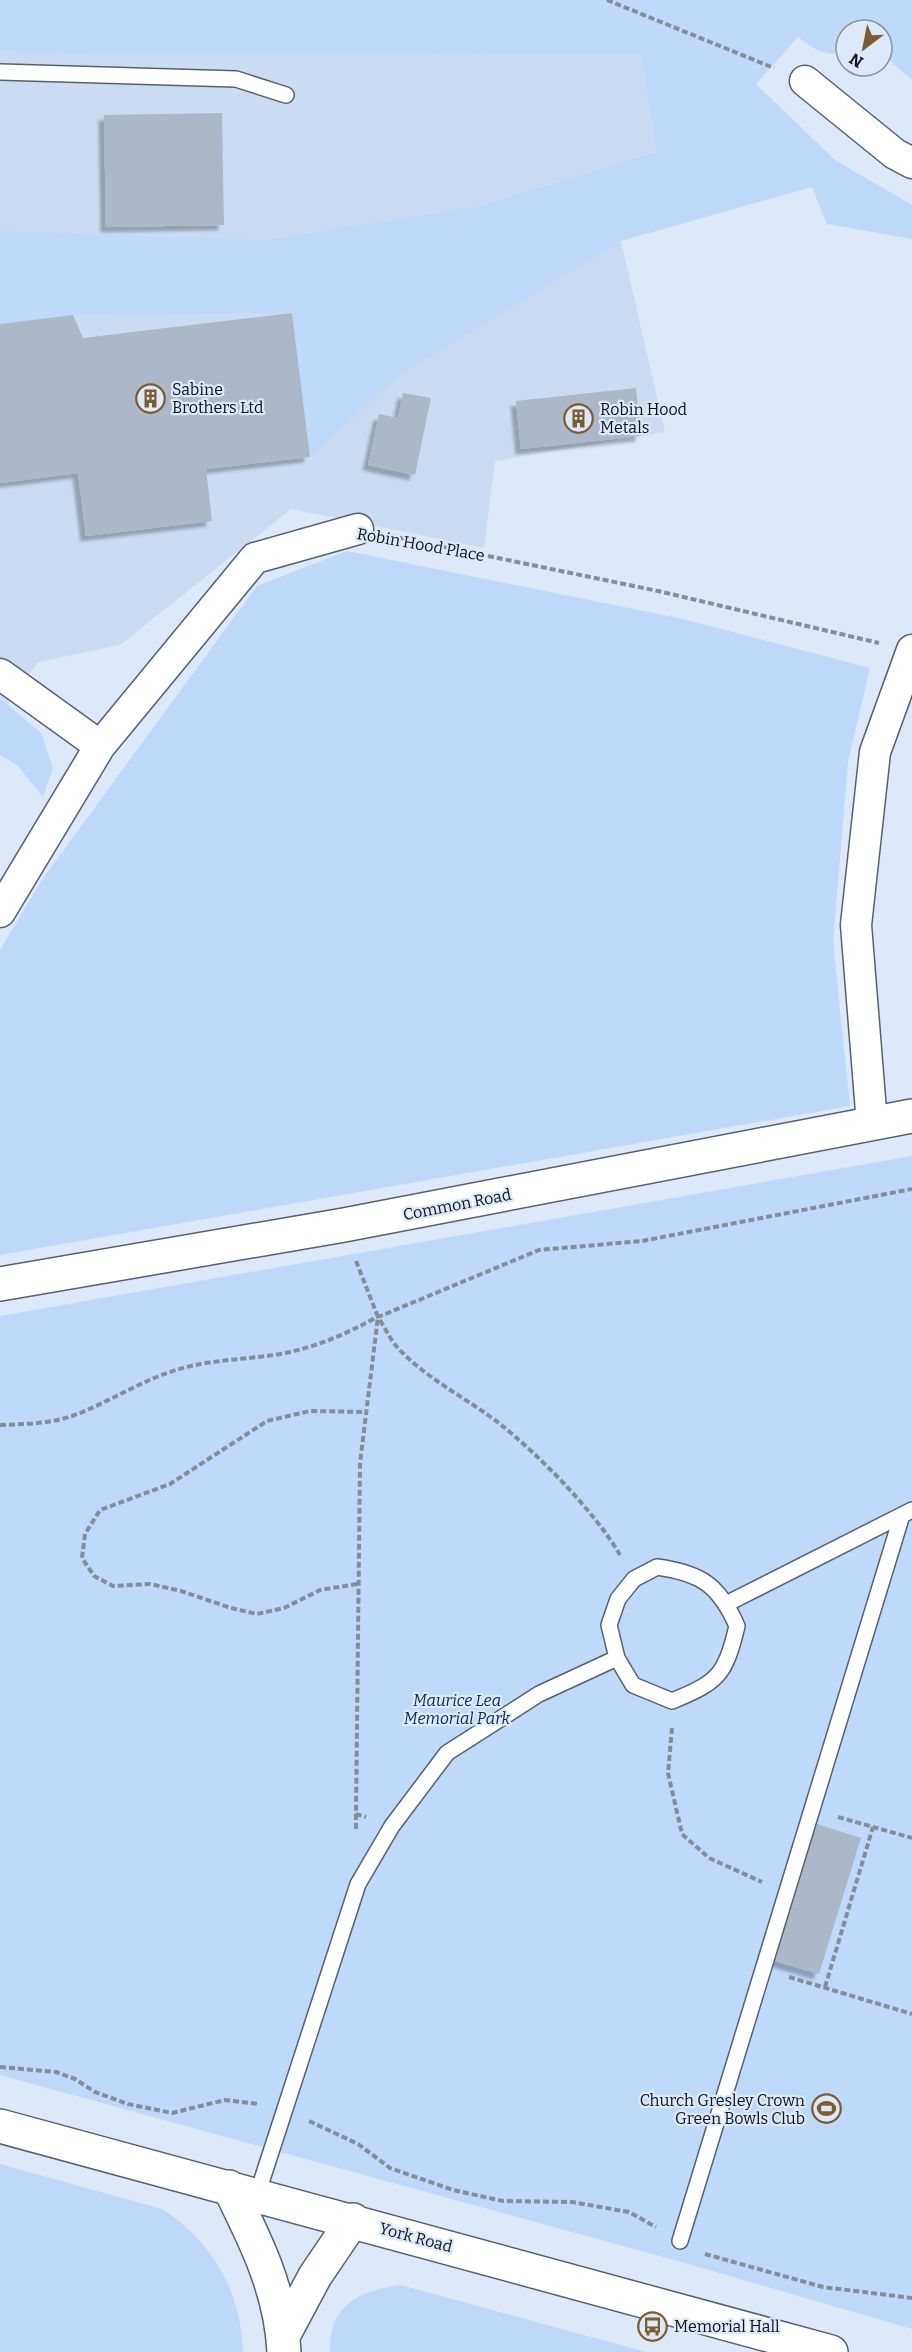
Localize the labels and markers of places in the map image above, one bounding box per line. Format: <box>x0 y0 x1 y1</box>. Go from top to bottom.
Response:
place label: Sabine Brothers Ltd <box>172 380 264 417</box>
building icon: Sabine Brothers Ltd <box>135 382 167 414</box>
place label: Robin Hood Metals <box>600 400 688 437</box>
building icon: Robin Hood Metals <box>563 402 595 434</box>
place label: Church Gresley Crown Green Bowls Club <box>640 2091 805 2128</box>
sports icon: Church Gresley Crown Green Bowls Club <box>810 2093 842 2125</box>
bus stop icon: Memorial Hall <box>637 2310 669 2342</box>
place label: Memorial Hall <box>674 2317 780 2336</box>

